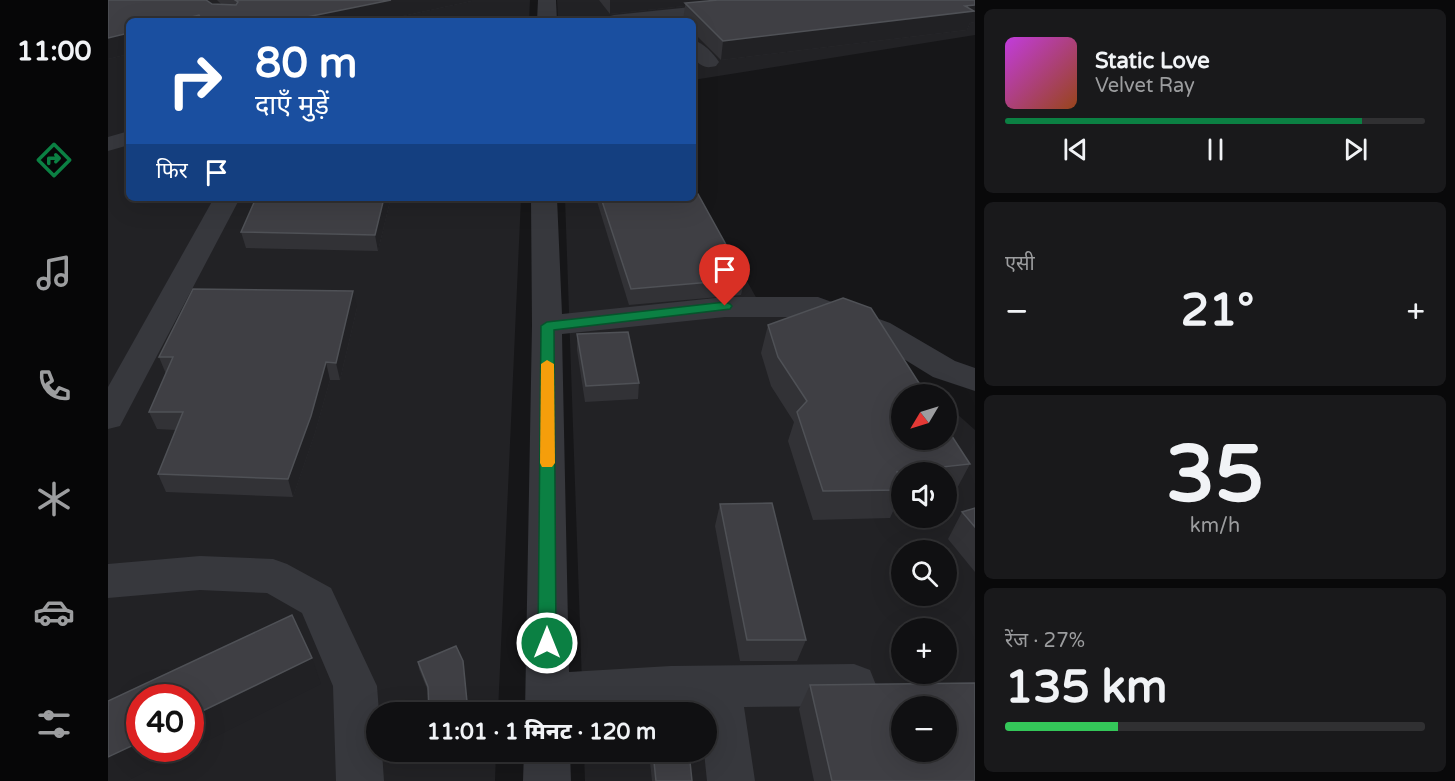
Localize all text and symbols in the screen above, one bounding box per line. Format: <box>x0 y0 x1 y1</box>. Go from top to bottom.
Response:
text: 11:00 <box>17 35 91 68</box>
text: 80 m <box>255 38 357 89</box>
icon: right <box>156 42 234 120</box>
text: Static Love <box>1095 48 1210 74</box>
text: Velvet Ray <box>1095 74 1195 98</box>
text: दाएँ मुड़ें <box>255 89 329 122</box>
icon: previous <box>1059 133 1092 166</box>
icon: pause <box>1199 133 1232 166</box>
icon: next <box>1339 133 1372 166</box>
icon: directions <box>33 139 75 181</box>
icon: arrive <box>200 156 233 189</box>
text: फिर <box>156 158 188 184</box>
pin <box>699 244 750 306</box>
icon: music <box>33 252 75 294</box>
text: एसी <box>1005 252 1035 276</box>
icon: arrive <box>708 253 741 286</box>
text: 21° <box>1181 284 1254 338</box>
text: − <box>1005 292 1029 331</box>
text: + <box>1406 292 1425 331</box>
icon: phone <box>33 365 75 407</box>
north arrow <box>891 384 957 450</box>
map controls <box>891 384 957 762</box>
text: 35 <box>1166 428 1264 522</box>
button: sound <box>891 462 957 528</box>
icon: climate <box>33 478 75 520</box>
text: km/h <box>1190 514 1240 538</box>
button: search <box>891 540 957 606</box>
icon: car <box>33 591 75 633</box>
position arrow <box>515 611 579 675</box>
button: + <box>891 618 957 684</box>
text: रेंज · 27% <box>1005 629 1085 653</box>
text: 135 km <box>1005 661 1167 715</box>
speed limit sign: 40 <box>126 684 204 762</box>
button: − <box>891 696 957 762</box>
icon: filters <box>33 703 75 745</box>
text: 11:01 · 1 मिनट · 120 m <box>427 719 656 745</box>

